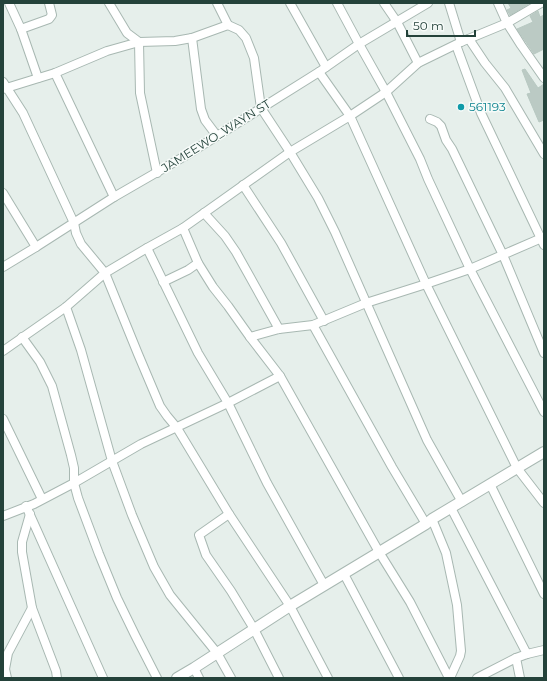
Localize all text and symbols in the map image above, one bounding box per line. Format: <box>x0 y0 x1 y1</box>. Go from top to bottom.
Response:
scale bar <box>407 12 475 38</box>
text: 50 m <box>413 18 444 33</box>
street label: JAMEEWO_WAYN ST <box>158 96 273 176</box>
place label: 561193 <box>469 99 506 114</box>
marker: 561193 <box>456 102 466 112</box>

